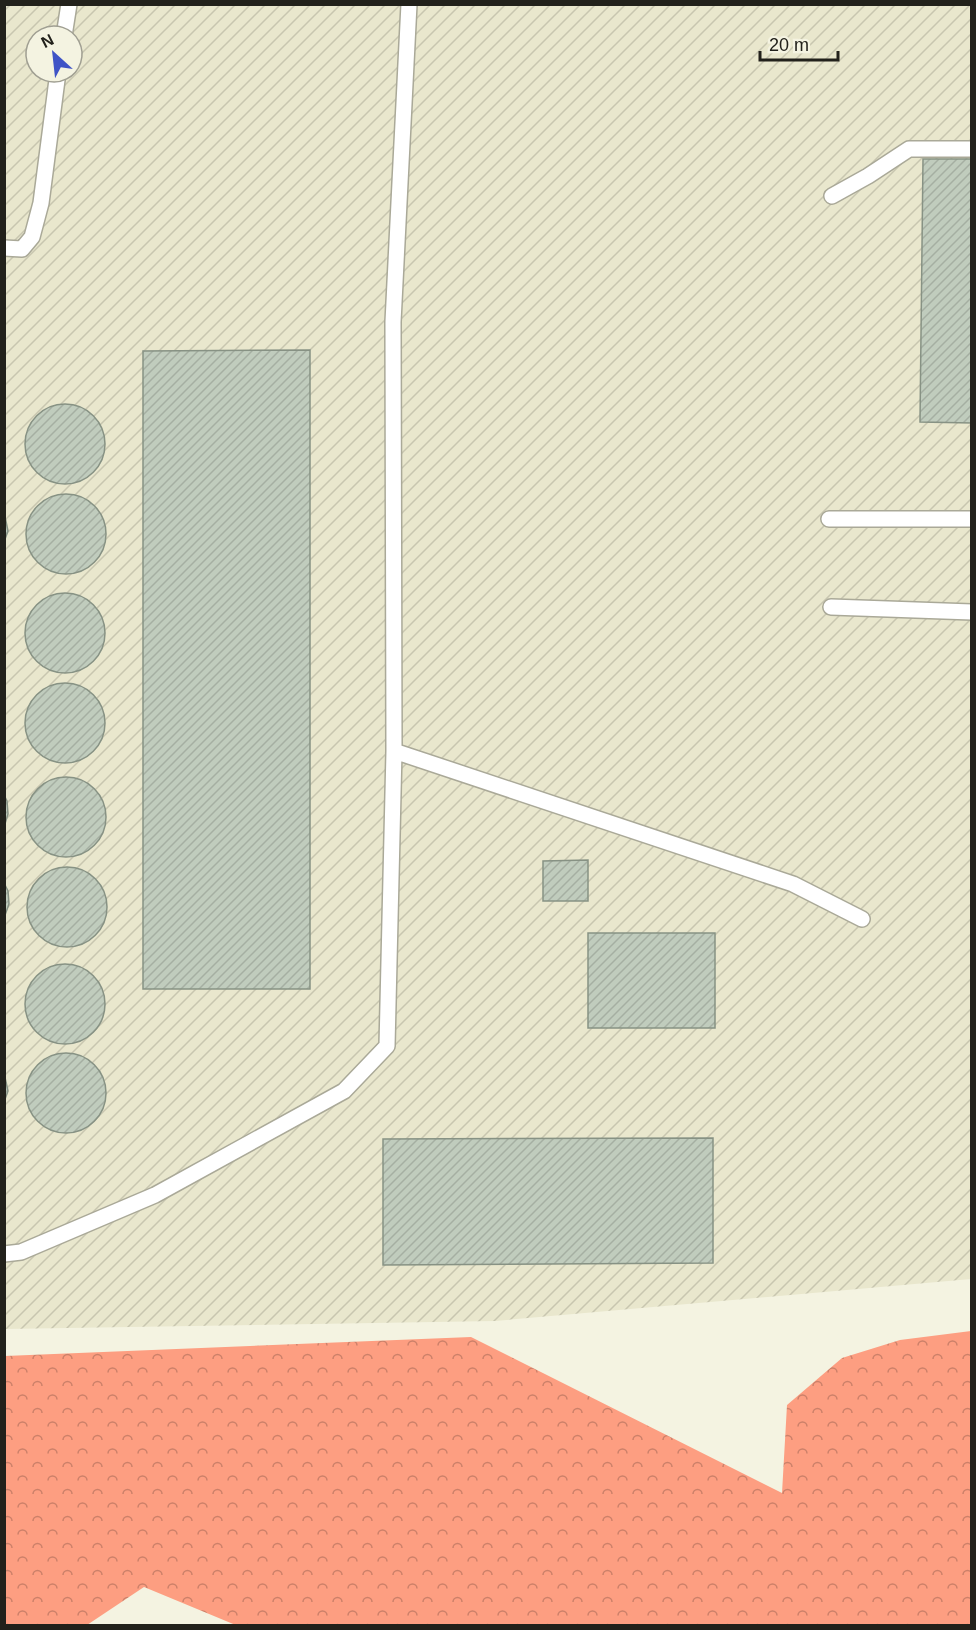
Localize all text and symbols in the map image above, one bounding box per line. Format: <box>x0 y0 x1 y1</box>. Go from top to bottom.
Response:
north arrow <box>24 24 84 84</box>
scale bar <box>760 24 838 62</box>
text: N <box>38 31 56 51</box>
text: 20 m <box>769 35 809 55</box>

